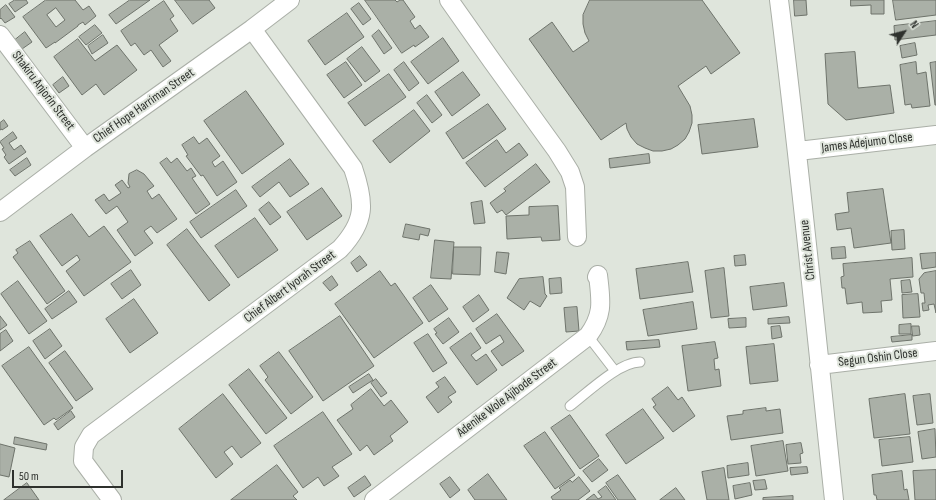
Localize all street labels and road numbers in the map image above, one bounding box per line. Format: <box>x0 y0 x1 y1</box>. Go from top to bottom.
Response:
street label: Shakiru Anjorin Street <box>8 48 78 134</box>
street label: Chief Hope Harriman Street <box>90 65 198 147</box>
street label: James Adejumo Close <box>821 130 913 156</box>
street label: Christ Avenue <box>797 219 819 281</box>
street label: Chief Albert Iyorah Street <box>241 248 339 326</box>
street label: Segun Oshin Close <box>837 345 919 371</box>
street label: Adenike Wole Ajibode Street <box>454 355 560 441</box>

